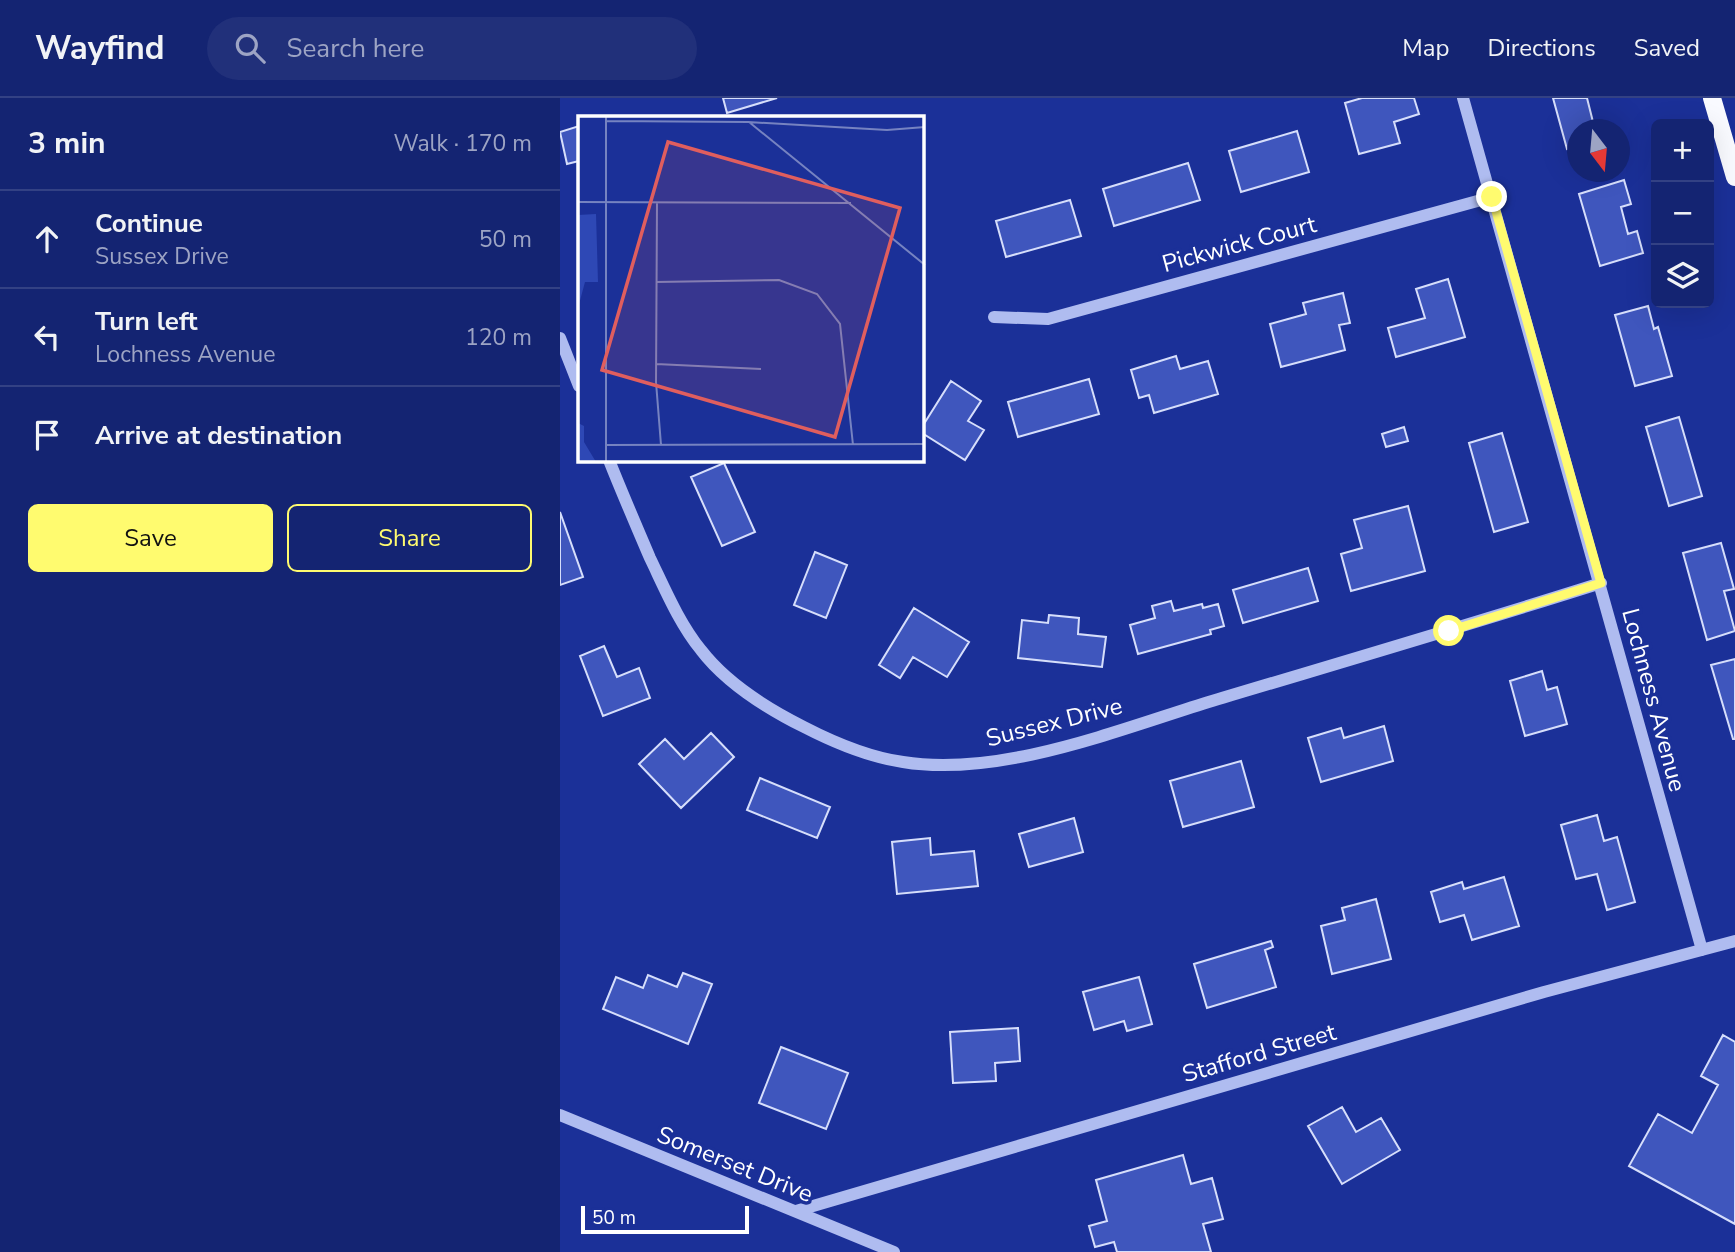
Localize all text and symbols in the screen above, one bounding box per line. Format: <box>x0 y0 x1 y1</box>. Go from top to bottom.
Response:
search box <box>207 17 697 80</box>
text: Wayfind <box>35 26 165 71</box>
icon: search <box>231 29 269 67</box>
text: Search here <box>287 31 424 66</box>
text: Map <box>1402 32 1449 64</box>
text: Directions <box>1487 32 1596 64</box>
text: Saved <box>1634 32 1700 64</box>
inset map <box>578 116 924 462</box>
north arrow <box>1567 119 1630 182</box>
map controls <box>1651 119 1714 308</box>
button: + <box>1651 119 1714 182</box>
text: 3 min <box>28 123 106 164</box>
text: Walk · 170 m <box>393 128 532 159</box>
route end <box>1476 181 1507 212</box>
button: − <box>1651 182 1714 245</box>
text: Continue <box>95 206 203 241</box>
street label: Pickwick Court <box>1158 208 1320 280</box>
icon: ahead <box>28 220 66 258</box>
text: 50 m <box>479 224 532 255</box>
text: Sussex Drive <box>95 241 229 272</box>
button: layers <box>1651 245 1714 308</box>
text: Turn left <box>95 304 198 339</box>
icon: left <box>28 318 66 356</box>
text: 120 m <box>465 322 532 353</box>
text: Lochness Avenue <box>95 339 276 370</box>
icon: arrive <box>28 416 66 454</box>
text: Arrive at destination <box>95 418 342 453</box>
button: Save <box>28 504 273 572</box>
button: Share <box>287 504 532 572</box>
street label: Lochness Avenue <box>1614 605 1694 795</box>
route start <box>1433 615 1464 646</box>
street label: Sussex Drive <box>982 690 1126 754</box>
street label: Stafford Street <box>1178 1016 1340 1090</box>
street label: Somerset Drive <box>652 1118 818 1210</box>
scale bar <box>581 1203 749 1235</box>
text: 50 m <box>592 1205 636 1231</box>

